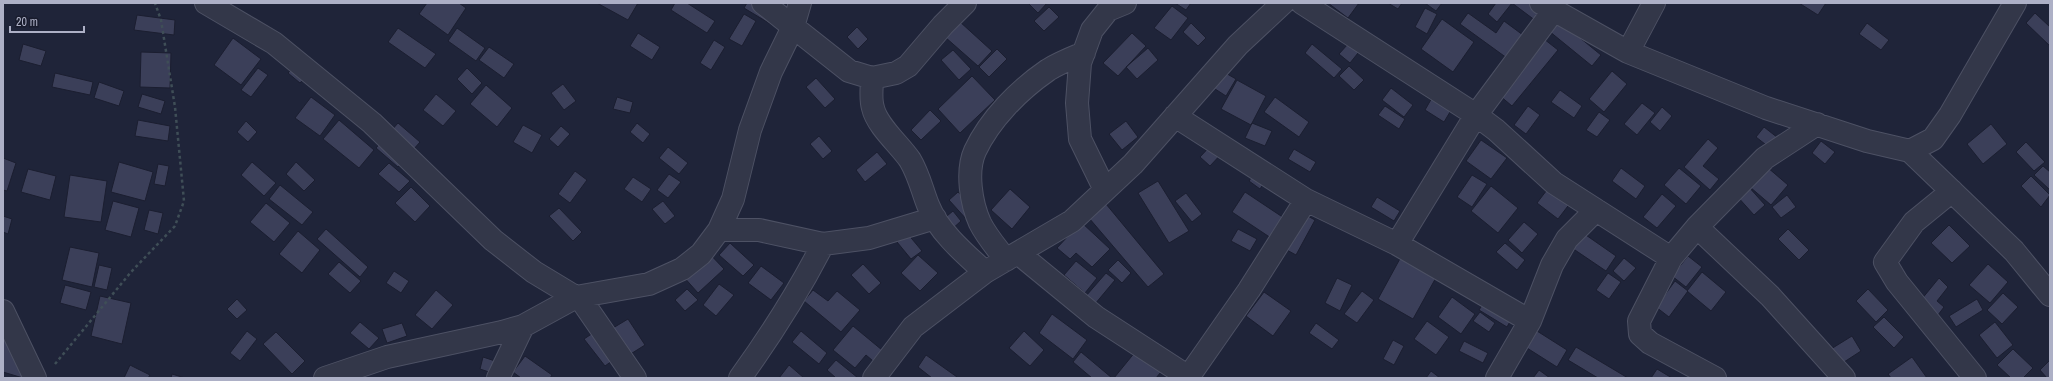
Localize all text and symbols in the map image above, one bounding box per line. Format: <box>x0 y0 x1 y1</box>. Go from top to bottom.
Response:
scale bar <box>10 8 84 34</box>
text: 20 m <box>16 14 38 30</box>

